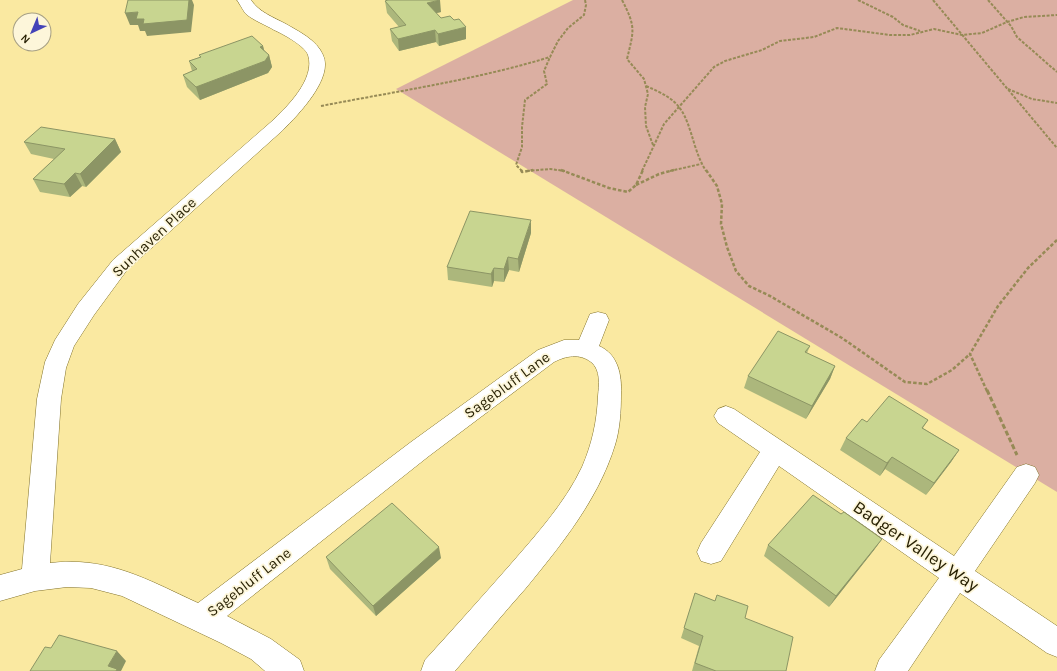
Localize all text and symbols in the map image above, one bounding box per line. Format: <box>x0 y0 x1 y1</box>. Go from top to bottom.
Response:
north arrow <box>12 12 52 52</box>
text: N <box>18 31 33 46</box>
street label: Sunhaven Place <box>108 193 200 281</box>
street label: Sagebluff Lane <box>461 348 553 422</box>
street label: Badger Valley Way <box>849 496 984 597</box>
street label: Sagebluff Lane <box>203 544 295 620</box>

